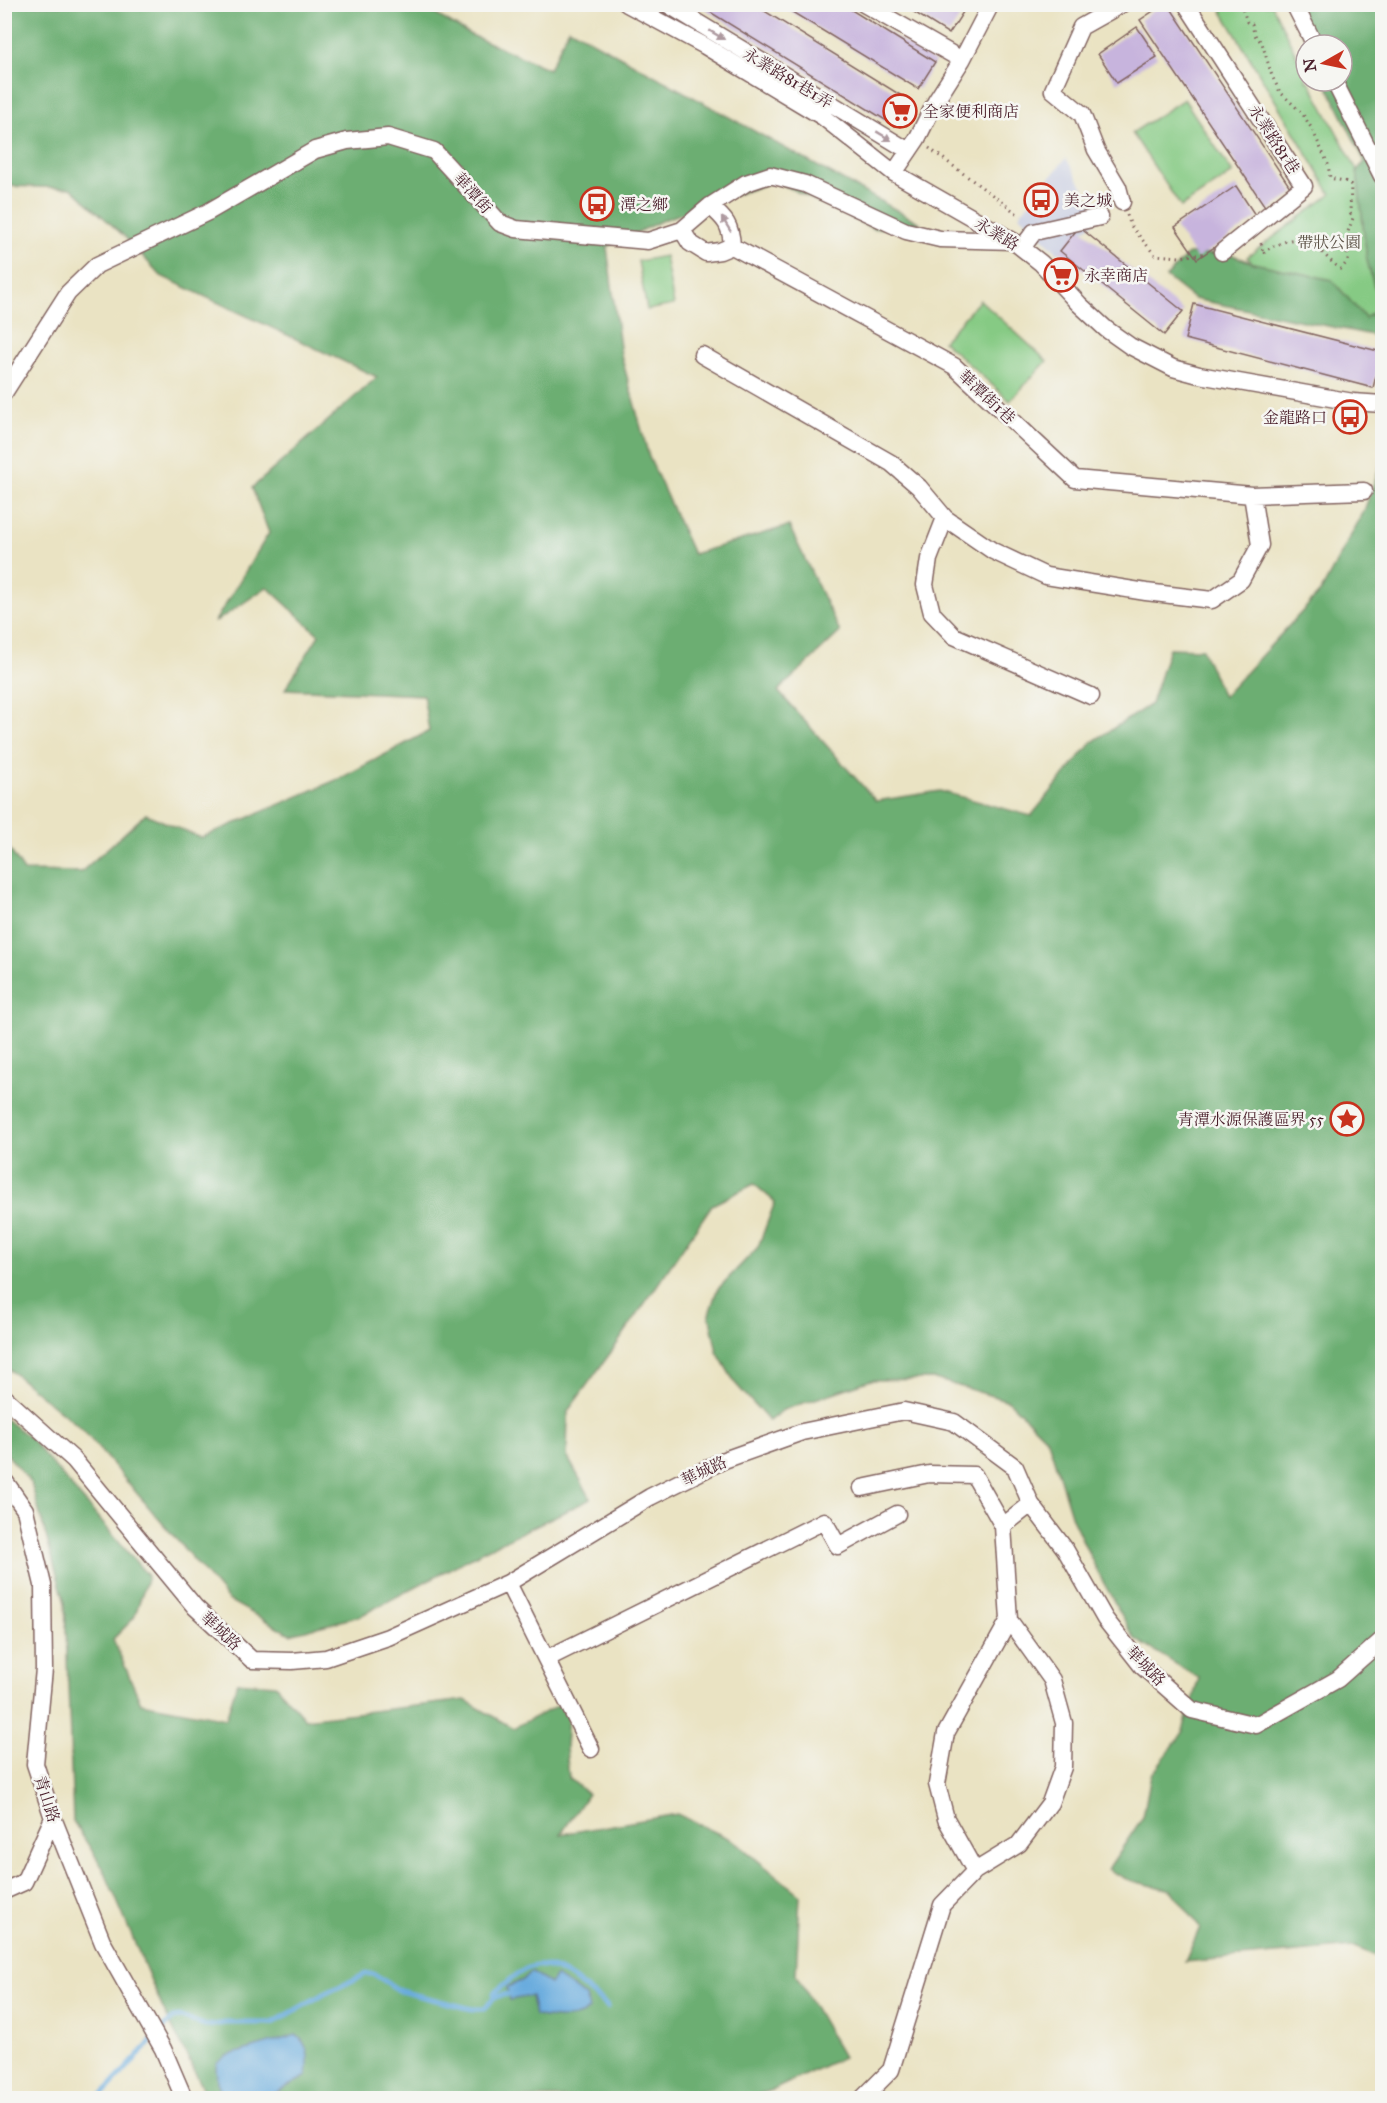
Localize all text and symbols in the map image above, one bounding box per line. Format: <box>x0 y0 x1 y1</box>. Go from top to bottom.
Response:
one-way arrow <box>709 29 725 40</box>
north arrow <box>1294 33 1354 93</box>
street label: 永業路81巷1弄 <box>740 44 836 112</box>
text: N <box>1299 57 1320 73</box>
supermarket icon: 全家便利商店 <box>882 93 918 129</box>
street label: 永業路81巷 <box>1245 101 1303 177</box>
place label: 全家便利商店 <box>923 102 1019 121</box>
one-way arrow <box>876 130 892 141</box>
street label: 華潭街 <box>450 169 496 217</box>
bus stop icon: 美之城 <box>1023 182 1059 218</box>
bus stop icon: 潭之鄉 <box>579 186 615 222</box>
place label: 美之城 <box>1064 191 1112 210</box>
place label: 潭之鄉 <box>620 195 668 214</box>
street label: 永業路 <box>972 213 1022 255</box>
one-way arrow <box>720 215 731 232</box>
park label: 帶狀公園 <box>1297 233 1361 252</box>
supermarket icon: 永幸商店 <box>1043 257 1079 293</box>
place label: 永幸商店 <box>1084 266 1148 285</box>
street label: 華潭街1巷 <box>955 366 1019 428</box>
bus stop icon: 金龍路口 <box>1332 399 1368 435</box>
place label: 金龍路口 <box>1263 408 1327 427</box>
place icon: 青潭水源保護區界 55 <box>1329 1101 1365 1137</box>
place label: 青潭水源保護區界 55 <box>1178 1110 1325 1129</box>
street label: 華城路 <box>678 1452 730 1490</box>
street label: 華城路 <box>197 1608 245 1654</box>
street label: 華城路 <box>1122 1642 1170 1690</box>
street label: 青山路 <box>31 1773 63 1825</box>

